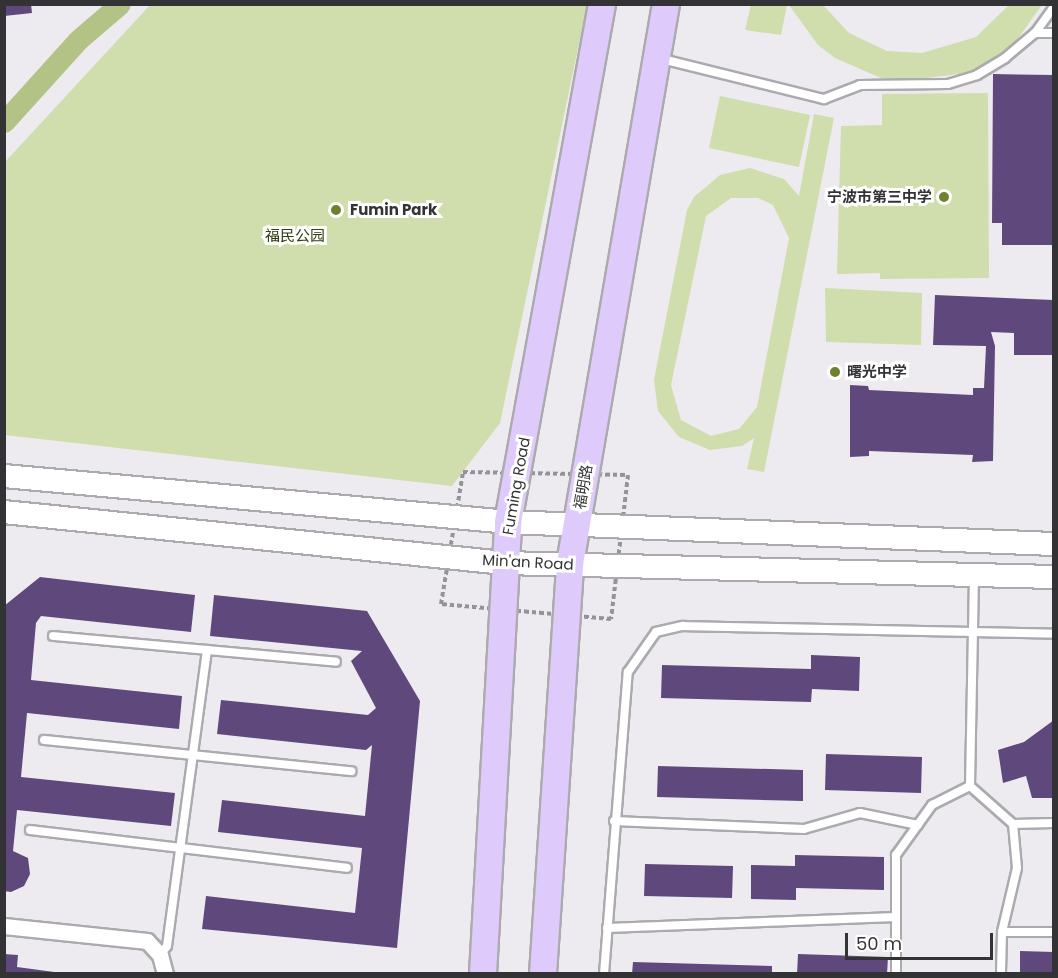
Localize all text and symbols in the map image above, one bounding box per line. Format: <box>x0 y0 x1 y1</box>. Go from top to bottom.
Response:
place label: 宁波市第三中学 <box>827 188 932 206</box>
marker: 宁波市第三中学 <box>937 190 951 204</box>
marker: Fumin Park <box>327 201 345 219</box>
place label: Fumin Park <box>350 201 437 219</box>
park label: 福民公园 <box>265 227 325 245</box>
place label: 曙光中学 <box>847 363 907 381</box>
marker: 曙光中学 <box>828 365 842 379</box>
street label: Fuming Road <box>499 436 533 536</box>
street label: 福明路 <box>570 463 596 511</box>
street label: Min'an Road <box>482 551 574 573</box>
scale bar <box>848 921 996 959</box>
text: 50 m <box>856 931 902 956</box>

